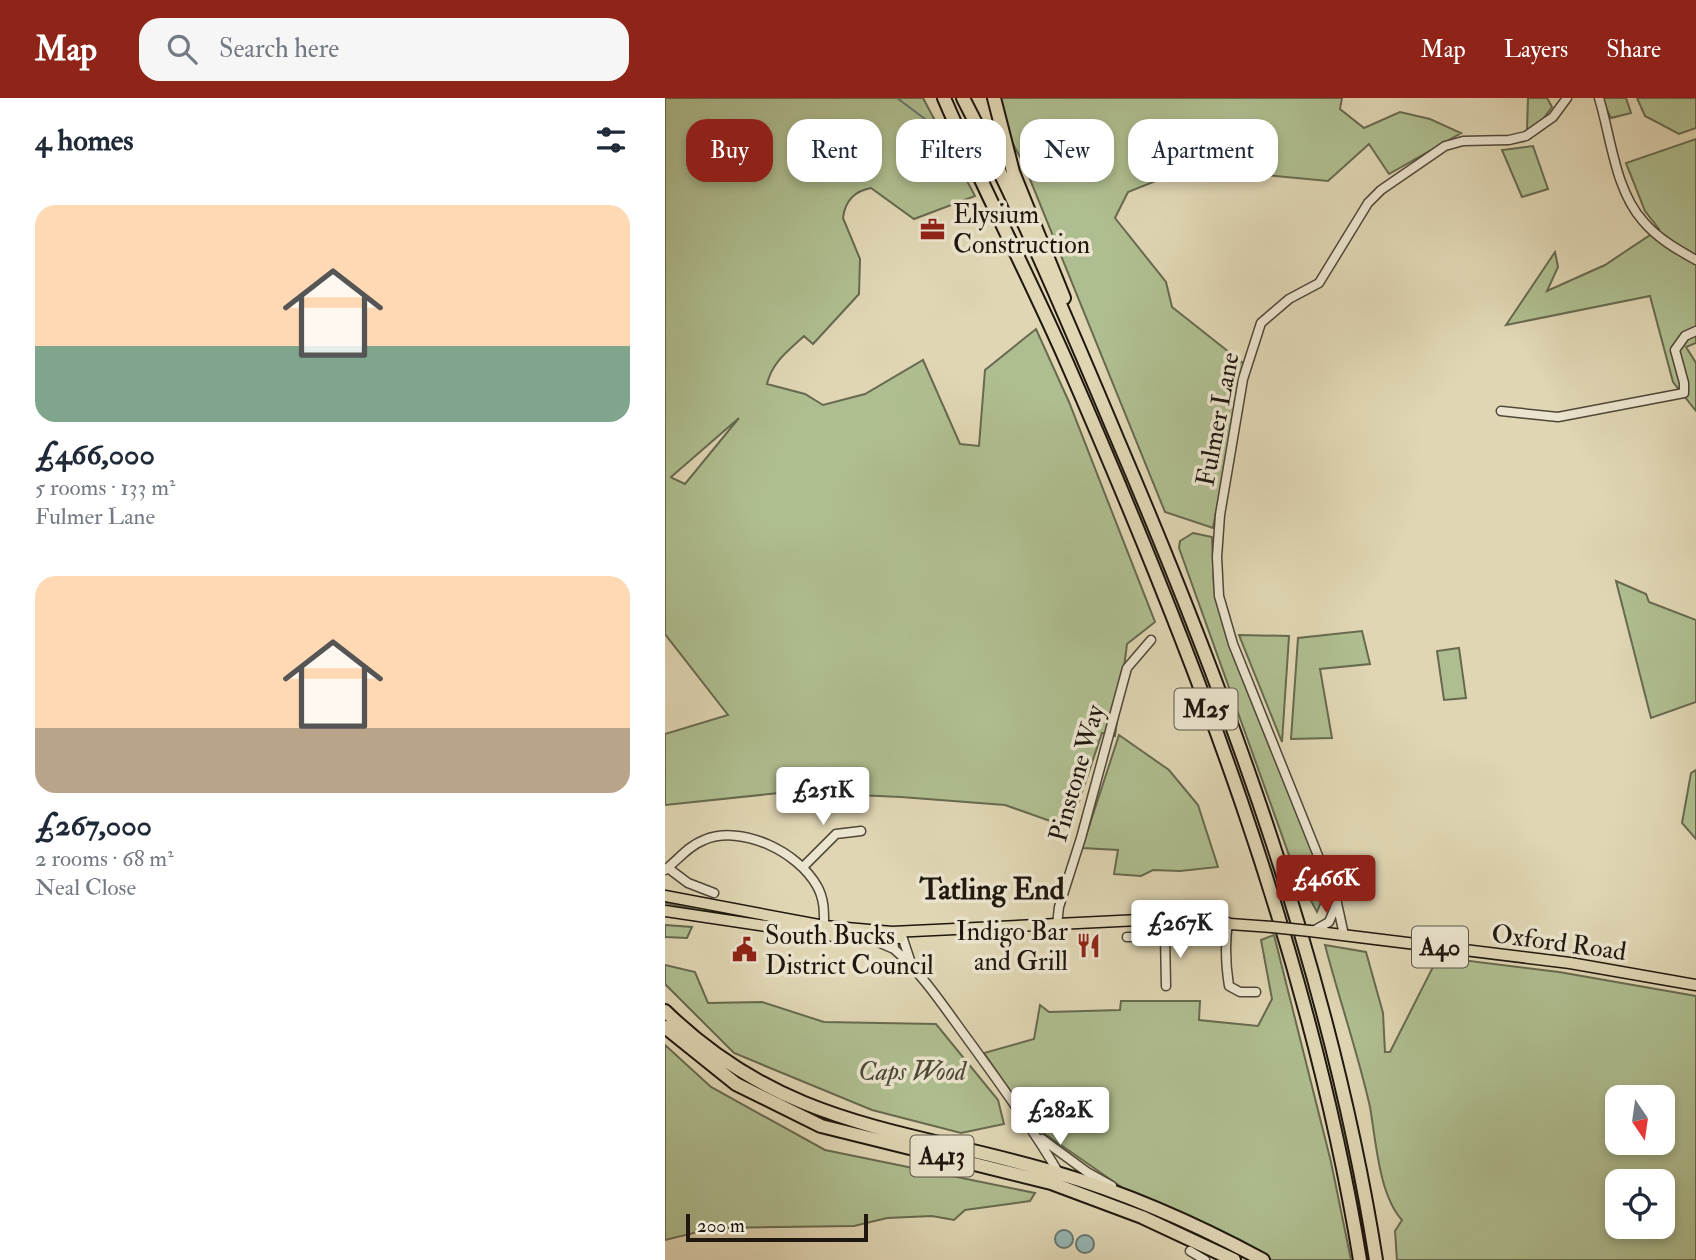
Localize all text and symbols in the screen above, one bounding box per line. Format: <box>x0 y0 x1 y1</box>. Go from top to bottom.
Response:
search box <box>139 18 629 81</box>
text: Map <box>35 29 97 70</box>
icon: search <box>163 30 201 68</box>
text: Search here <box>219 33 339 65</box>
text: Map <box>1421 34 1466 65</box>
text: Layers <box>1504 34 1568 65</box>
text: Share <box>1606 34 1661 65</box>
chip: Buy <box>686 119 773 182</box>
chip: Rent <box>787 119 882 182</box>
chip: Filters <box>896 119 1006 182</box>
chip: New <box>1020 119 1114 182</box>
chip: Apartment <box>1128 119 1278 182</box>
icon: filters <box>592 121 630 159</box>
text: 4 homes <box>35 122 134 159</box>
place label: Elysium Construction <box>953 199 1090 261</box>
office icon: Elysium Construction <box>919 215 947 243</box>
icon: home <box>270 250 396 376</box>
street label: Fulmer Lane <box>1189 349 1247 489</box>
text: £466,000 <box>35 436 155 473</box>
text: 5 rooms · 133 m² <box>35 473 176 502</box>
text: Fulmer Lane <box>35 502 155 531</box>
icon: home <box>270 621 396 747</box>
road number: M25 <box>1175 688 1237 730</box>
street label: Pinstone Way <box>1042 701 1112 845</box>
pin: £251K <box>774 768 872 827</box>
text: £251K <box>792 775 854 804</box>
text: £267,000 <box>35 807 152 844</box>
text: 2 rooms · 68 m² <box>35 844 174 873</box>
pin: £466K <box>1277 856 1375 915</box>
text: £466K <box>1292 863 1360 892</box>
district label: Tatling End <box>919 871 1065 908</box>
text: Neal Close <box>35 873 136 902</box>
pin: £267K <box>1131 900 1229 960</box>
text: £267K <box>1147 908 1213 937</box>
place label: Indigo Bar and Grill <box>956 916 1068 978</box>
street label: Oxford Road <box>1489 918 1628 968</box>
place label: South Bucks District Council <box>765 920 934 982</box>
road number: A40 <box>1412 926 1468 968</box>
restaurant icon: Indigo Bar and Grill <box>1074 932 1102 960</box>
public building icon: South Bucks District Council <box>731 936 759 964</box>
park label: Caps Wood <box>858 1056 968 1088</box>
north arrow <box>1605 1085 1675 1155</box>
map controls <box>1605 1085 1675 1239</box>
pin: £282K <box>1011 1088 1109 1147</box>
text: £282K <box>1027 1095 1093 1124</box>
road number: A413 <box>911 1136 973 1176</box>
button: locate <box>1605 1169 1675 1239</box>
scale bar <box>686 1211 868 1243</box>
text: 200 m <box>697 1214 745 1238</box>

